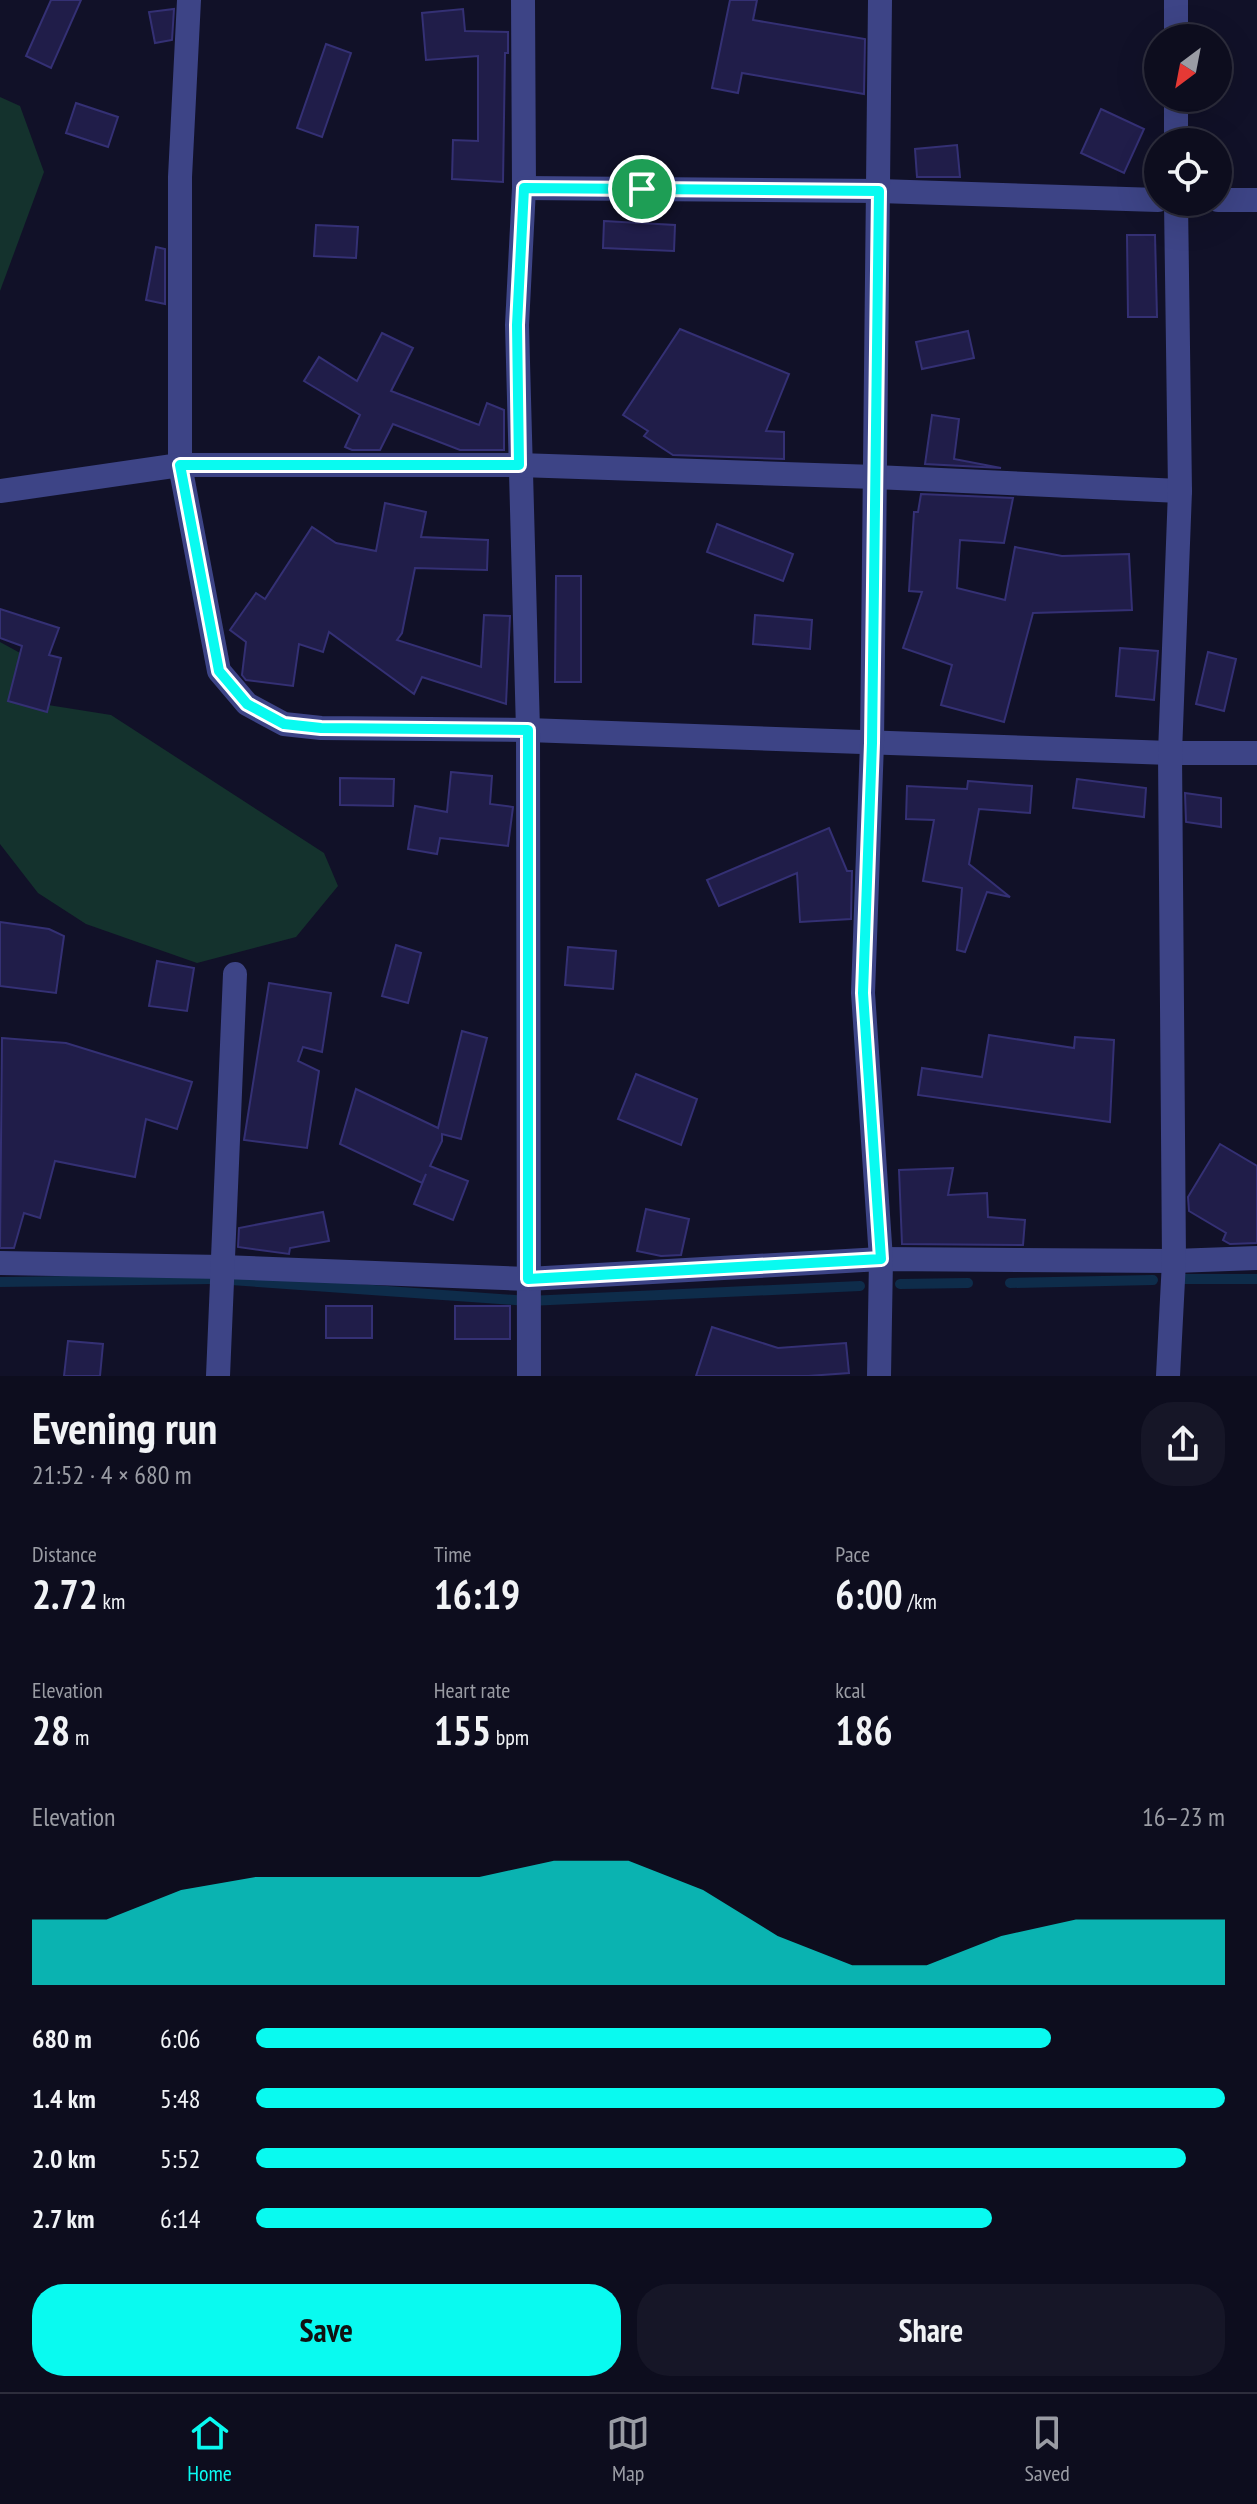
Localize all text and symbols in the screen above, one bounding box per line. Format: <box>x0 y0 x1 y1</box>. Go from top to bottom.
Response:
north arrow <box>1144 24 1232 112</box>
map controls <box>1144 24 1232 216</box>
button: locate <box>1144 128 1232 216</box>
pin <box>608 155 676 223</box>
icon: arrive <box>620 167 664 211</box>
text: Evening run <box>32 1399 217 1456</box>
button: share <box>1141 1402 1225 1486</box>
text: 21:52 · 4 × 680 m <box>32 1458 192 1491</box>
text: Distance <box>32 1540 97 1568</box>
text: Time <box>434 1540 472 1568</box>
text: Pace <box>835 1540 870 1568</box>
text: 2.72 <box>32 1568 98 1620</box>
text: 16:19 <box>434 1568 520 1620</box>
text: 6:00 <box>835 1568 903 1620</box>
text: km <box>98 1587 125 1615</box>
text: /km <box>903 1587 937 1615</box>
text: Elevation <box>32 1676 103 1704</box>
text: Heart rate <box>434 1676 510 1704</box>
text: kcal <box>835 1676 865 1704</box>
text: 28 <box>32 1704 70 1756</box>
text: 155 <box>434 1704 491 1756</box>
text: 186 <box>835 1704 893 1756</box>
text: m <box>70 1723 89 1751</box>
text: bpm <box>491 1723 529 1751</box>
text: Elevation <box>32 1800 115 1833</box>
text: 16–23 m <box>1142 1800 1225 1833</box>
text: 680 m <box>32 2022 92 2055</box>
text: 6:06 <box>160 2022 200 2055</box>
text: 1.4 km <box>32 2082 96 2115</box>
text: 5:48 <box>160 2082 200 2115</box>
text: 2.0 km <box>32 2142 96 2175</box>
text: 5:52 <box>160 2142 200 2175</box>
text: 2.7 km <box>32 2202 95 2235</box>
text: 6:14 <box>160 2202 200 2235</box>
button: Save <box>32 2284 621 2376</box>
button: Share <box>637 2284 1225 2376</box>
tab: Home <box>187 2411 232 2487</box>
tab: Map <box>606 2411 650 2487</box>
tab: Saved <box>1024 2411 1070 2487</box>

